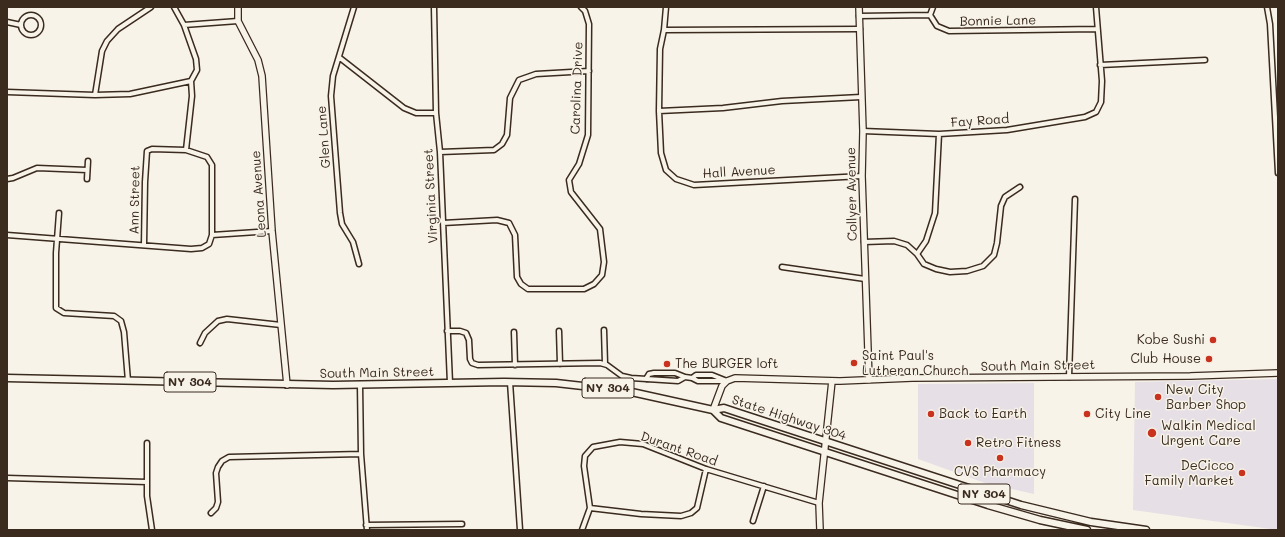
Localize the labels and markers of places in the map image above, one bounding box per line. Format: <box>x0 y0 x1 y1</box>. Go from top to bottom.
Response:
place label: Kobe Sushi <box>1137 332 1205 348</box>
marker: Kobe Sushi <box>1208 335 1218 345</box>
place label: Saint Paul's Lutheran Church <box>862 348 968 379</box>
place label: Club House <box>1130 351 1201 367</box>
marker: Club House <box>1204 354 1214 364</box>
place label: The BURGER loft <box>675 356 778 372</box>
marker: Saint Paul's Lutheran Church <box>849 358 859 368</box>
marker: The BURGER loft <box>662 359 672 369</box>
place label: New City Barber Shop <box>1166 382 1246 413</box>
marker: New City Barber Shop <box>1153 392 1163 402</box>
place label: Back to Earth <box>939 406 1027 422</box>
place label: City Line <box>1095 406 1151 422</box>
marker: Back to Earth <box>926 409 936 419</box>
marker: City Line <box>1082 409 1092 419</box>
place label: Walkin Medical Urgent Care <box>1161 418 1256 449</box>
marker: Walkin Medical Urgent Care <box>1146 427 1158 439</box>
place label: Retro Fitness <box>976 435 1061 451</box>
marker: Retro Fitness <box>963 438 973 448</box>
marker: CVS Pharmacy <box>995 453 1005 463</box>
place label: DeCicco Family Market <box>1144 458 1234 489</box>
place label: CVS Pharmacy <box>954 464 1046 480</box>
marker: DeCicco Family Market <box>1237 468 1247 478</box>

